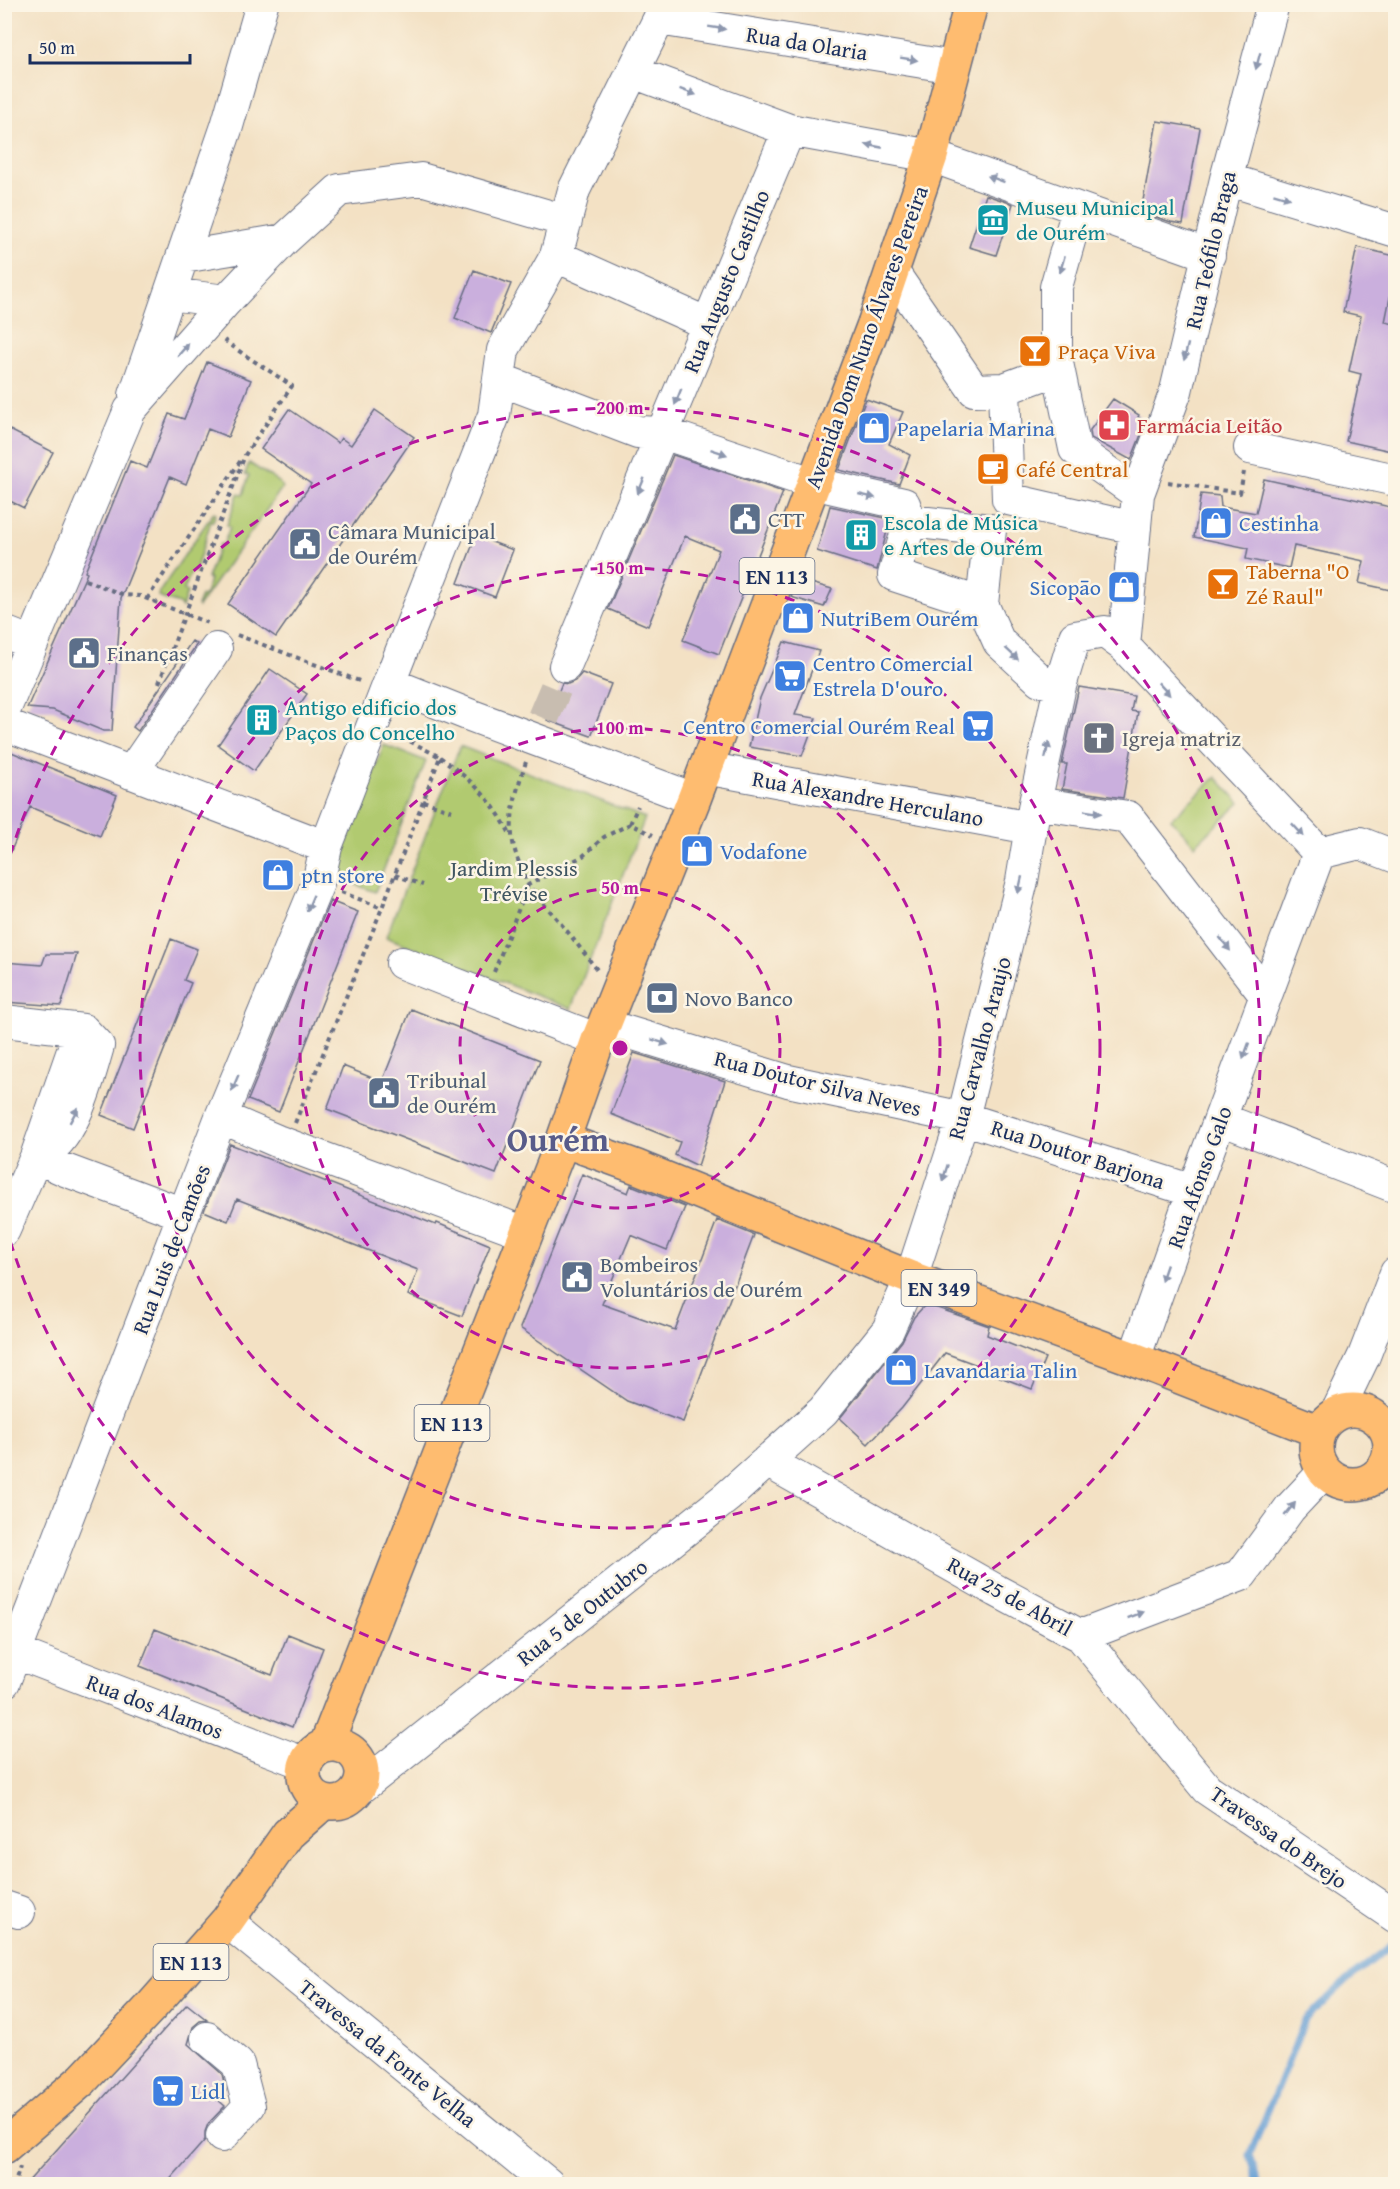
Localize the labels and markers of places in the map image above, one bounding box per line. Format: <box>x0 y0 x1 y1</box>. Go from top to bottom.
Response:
place label: Museu Municipal de Ourém <box>1016 191 1175 248</box>
museum icon: Museu Municipal de Ourém <box>975 202 1011 238</box>
bar icon: Praça Viva <box>1017 333 1053 369</box>
place label: Praça Viva <box>1058 335 1156 367</box>
pharmacy icon: Farmácia Leitão <box>1096 407 1132 443</box>
place label: Farmácia Leitão <box>1137 409 1283 441</box>
shop icon: Papelaria Marina <box>856 410 892 446</box>
place label: Papelaria Marina <box>897 412 1056 444</box>
cafe icon: Café Central <box>975 451 1011 487</box>
place label: Café Central <box>1016 453 1128 485</box>
public building icon: CTT <box>727 501 763 537</box>
place label: CTT <box>768 503 805 535</box>
shop icon: Cestinha <box>1198 505 1234 541</box>
place label: Escola de Música e Artes de Ourém <box>884 506 1043 563</box>
place label: Cestinha <box>1239 507 1320 539</box>
place label: Câmara Municipal de Ourém <box>328 515 496 572</box>
building icon: Escola de Música e Artes de Ourém <box>843 517 879 553</box>
public building icon: Câmara Municipal de Ourém <box>287 526 323 562</box>
place label: Taberna "O Zé Raul" <box>1246 555 1349 612</box>
bar icon: Taberna "O Zé Raul" <box>1205 566 1241 602</box>
shop icon: Sicopāo <box>1106 569 1142 605</box>
place label: Sicopāo <box>1030 571 1101 603</box>
shop icon: NutriBem Ourém <box>780 600 816 636</box>
place label: NutriBem Ourém <box>821 602 979 634</box>
public building icon: Finanças <box>66 635 102 671</box>
place label: Finanças <box>107 637 188 669</box>
place label: Centro Comercial Estrela D'ouro <box>813 647 973 704</box>
supermarket icon: Centro Comercial Estrela D'ouro <box>772 658 808 694</box>
place label: Antigo edificio dos Paços do Concelho <box>285 691 457 748</box>
building icon: Antigo edificio dos Paços do Concelho <box>244 702 280 738</box>
supermarket icon: Centro Comercial Ourém Real <box>960 708 996 744</box>
place label: Centro Comercial Ourém Real <box>683 710 955 742</box>
church icon: Igreja matriz <box>1081 720 1117 756</box>
place label: Igreja matriz <box>1122 722 1241 754</box>
shop icon: Vodafone <box>679 833 715 869</box>
place label: Vodafone <box>720 835 807 867</box>
shop icon: ptn store <box>260 857 296 893</box>
place label: ptn store <box>301 859 385 891</box>
bank icon: Novo Banco <box>644 980 680 1016</box>
place label: Novo Banco <box>685 982 793 1014</box>
centre of rings <box>610 1038 630 1058</box>
place label: Tribunal de Ourém <box>407 1064 497 1121</box>
public building icon: Tribunal de Ourém <box>366 1075 402 1111</box>
place label: Bombeiros Voluntários de Ourém <box>600 1248 803 1305</box>
public building icon: Bombeiros Voluntários de Ourém <box>559 1259 595 1295</box>
shop icon: Lavandaria Talin <box>883 1352 919 1388</box>
place label: Lavandaria Talin <box>924 1354 1078 1386</box>
supermarket icon: Lidl <box>150 2073 186 2109</box>
place label: Lidl <box>191 2075 226 2107</box>

